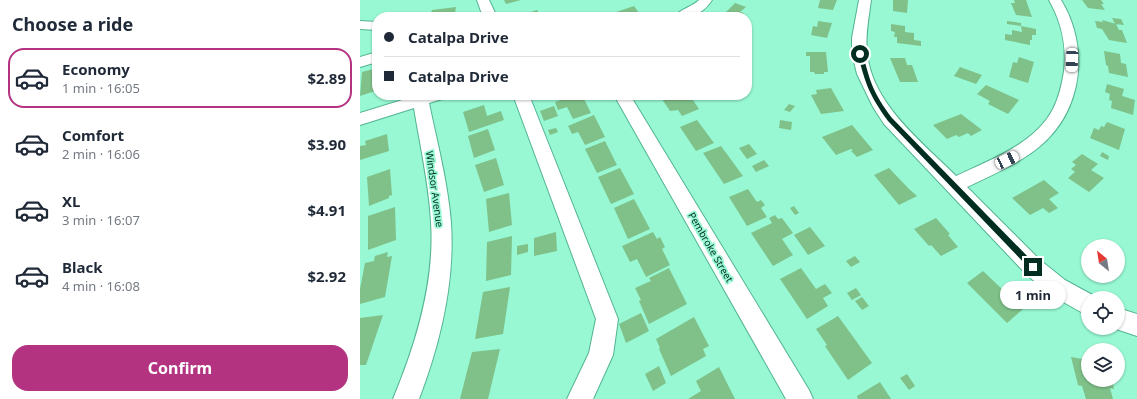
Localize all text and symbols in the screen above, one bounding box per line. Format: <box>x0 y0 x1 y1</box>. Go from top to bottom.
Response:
text: Choose a ride <box>12 12 133 36</box>
text: Catalpa Drive <box>408 27 509 47</box>
route start <box>851 45 869 63</box>
car <box>1066 48 1078 72</box>
text: Economy <box>62 59 130 79</box>
icon: car <box>14 60 50 96</box>
text: Catalpa Drive <box>408 66 509 86</box>
text: $2.89 <box>307 68 346 88</box>
text: 1 min · 16:05 <box>62 79 140 97</box>
text: Comfort <box>62 125 124 145</box>
icon: car <box>14 126 50 162</box>
text: $3.90 <box>307 134 346 154</box>
text: 2 min · 16:06 <box>62 145 140 163</box>
car <box>994 149 1020 171</box>
street label: Windsor Avenue <box>423 150 447 228</box>
text: XL <box>62 191 80 211</box>
icon: car <box>14 192 50 228</box>
text: $4.91 <box>307 200 346 220</box>
street label: Pembroke Street <box>685 209 737 285</box>
text: 3 min · 16:07 <box>62 211 140 229</box>
north arrow <box>1081 239 1125 283</box>
map controls <box>1081 239 1125 387</box>
text: Black <box>62 257 102 277</box>
icon: car <box>14 258 50 294</box>
route end <box>1024 258 1042 276</box>
text: $2.92 <box>307 266 346 286</box>
text: 4 min · 16:08 <box>62 277 140 295</box>
callout: 1 min <box>1000 281 1066 309</box>
text: 1 min <box>1015 286 1051 304</box>
button: locate <box>1081 291 1125 335</box>
button: layers <box>1081 343 1125 387</box>
button: Confirm <box>12 345 348 391</box>

